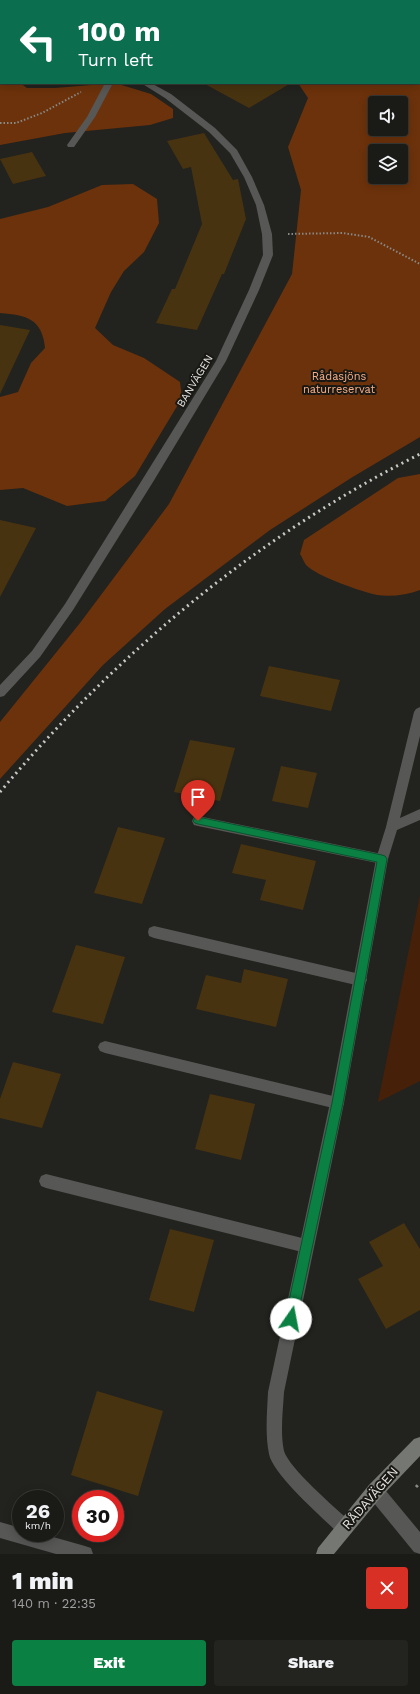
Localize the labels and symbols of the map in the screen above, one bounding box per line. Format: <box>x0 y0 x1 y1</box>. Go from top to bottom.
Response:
street label: BANVÄGEN <box>173 352 216 410</box>
park label: Rådasjöns naturreservat <box>303 370 375 396</box>
pin <box>181 780 215 821</box>
position arrow <box>270 1298 312 1340</box>
street label: RÅDAVÄGEN <box>339 1464 401 1532</box>
speed limit sign: 30 <box>72 1490 124 1542</box>

